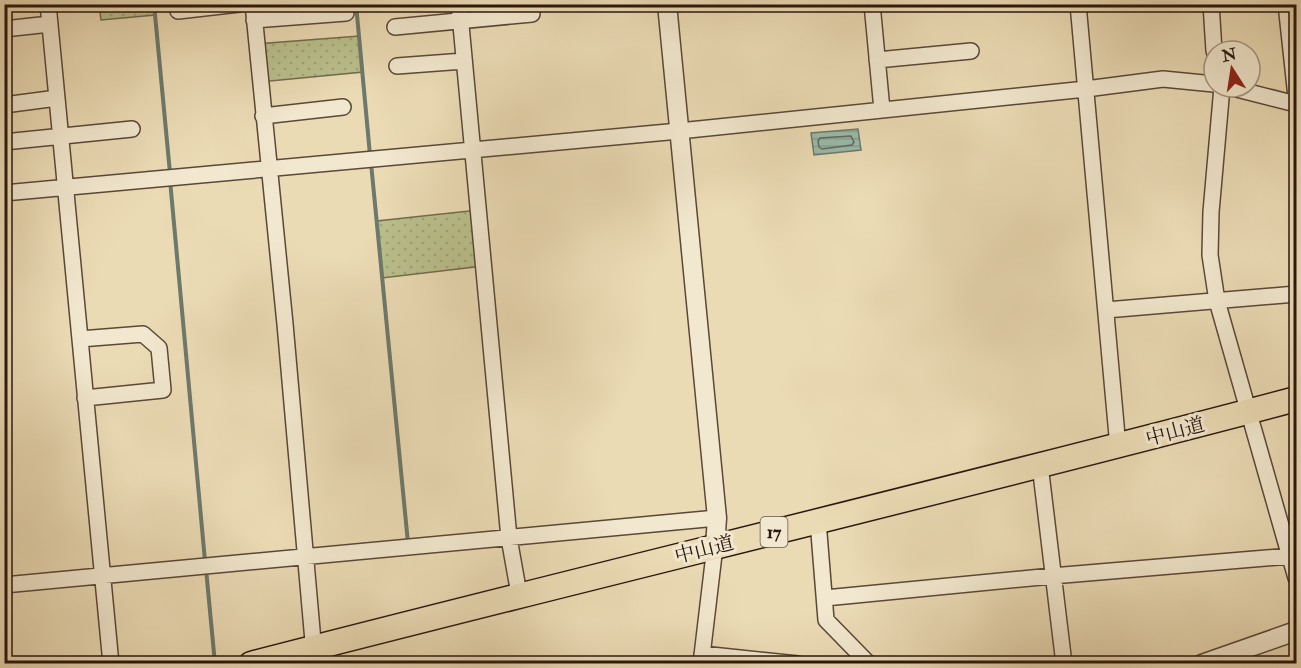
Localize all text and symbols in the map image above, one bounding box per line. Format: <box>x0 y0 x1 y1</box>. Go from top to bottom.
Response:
north arrow <box>1202 39 1262 99</box>
text: N <box>1219 44 1239 67</box>
street label: 中山道 <box>1143 412 1207 451</box>
road number: 17 <box>760 517 788 547</box>
street label: 中山道 <box>672 530 736 569</box>

